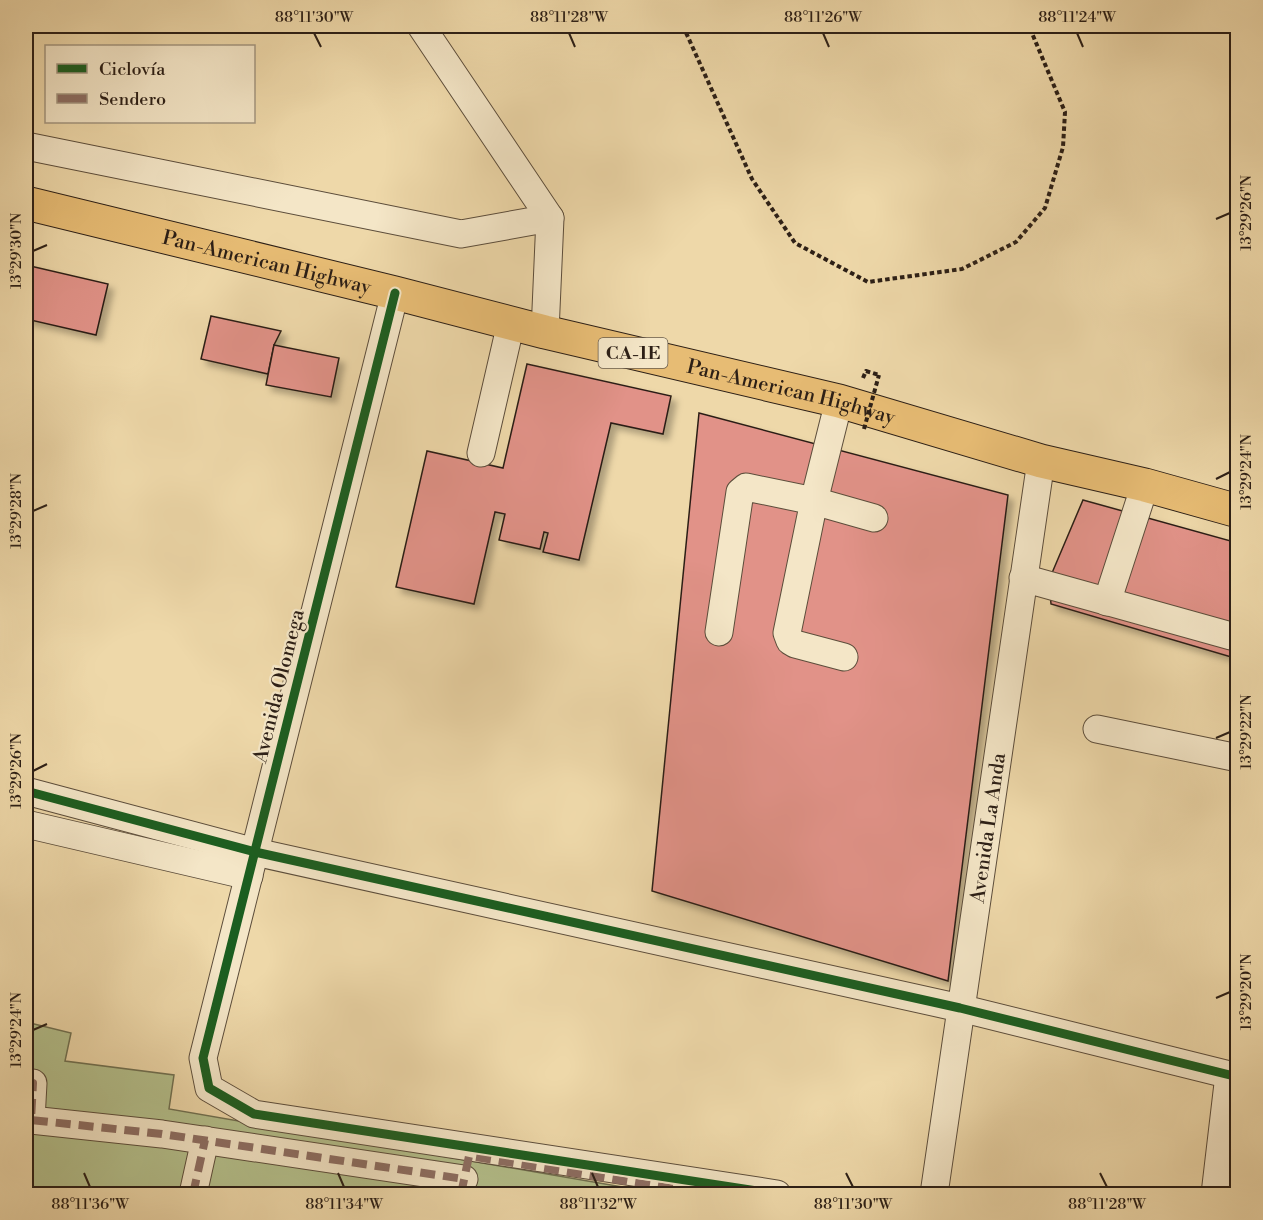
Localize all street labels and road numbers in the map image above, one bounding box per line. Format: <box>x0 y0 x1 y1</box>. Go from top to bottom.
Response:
street label: Pan-American Highway <box>160 226 374 301</box>
road number: CA-1E <box>598 338 668 368</box>
street label: Pan-American Highway <box>684 355 898 431</box>
street label: Avenida Olomega <box>248 606 311 767</box>
street label: Avenida La Anda <box>965 751 1012 906</box>

